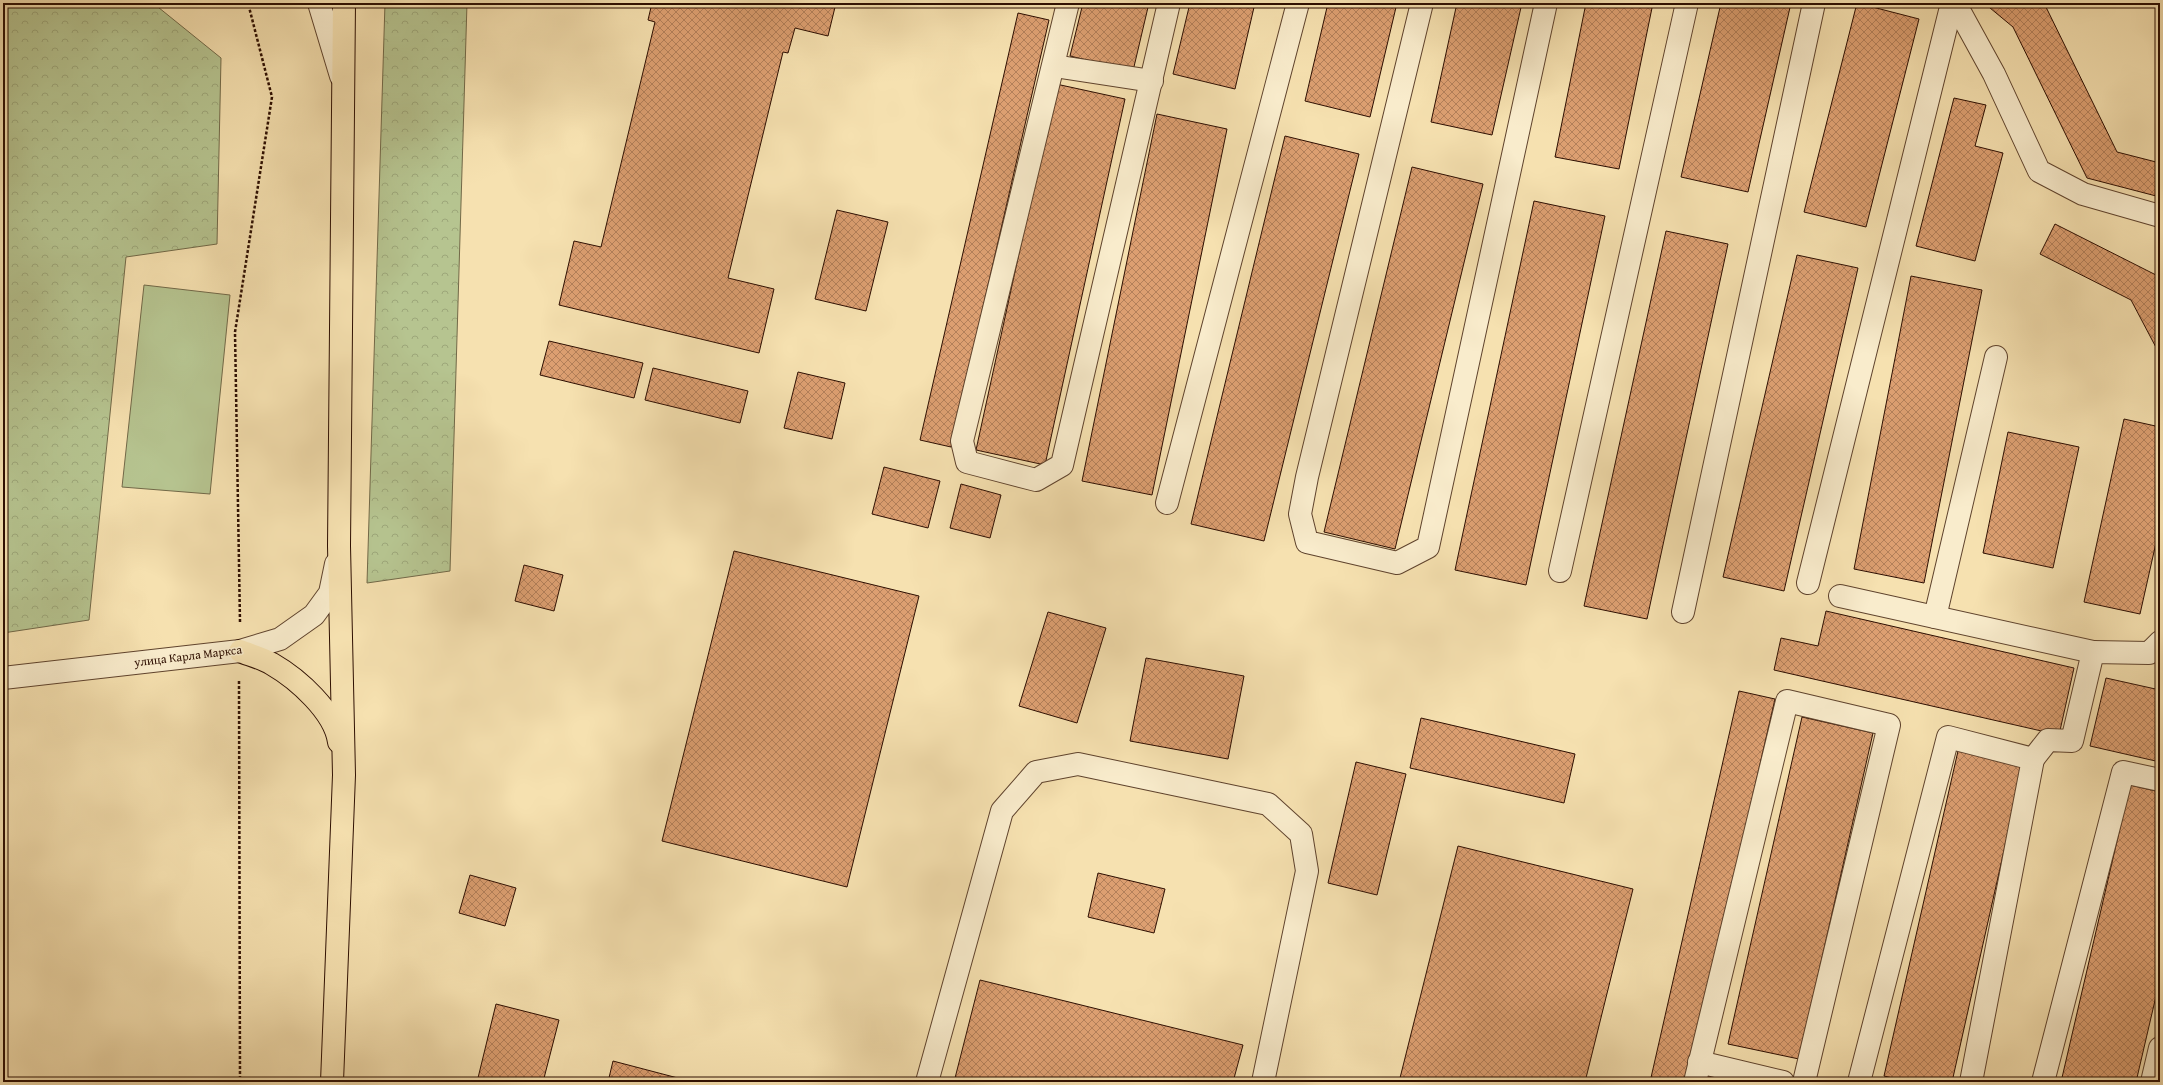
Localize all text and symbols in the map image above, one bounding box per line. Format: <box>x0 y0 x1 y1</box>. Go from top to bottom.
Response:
street label: улица Карла Маркса <box>132 640 243 671</box>

